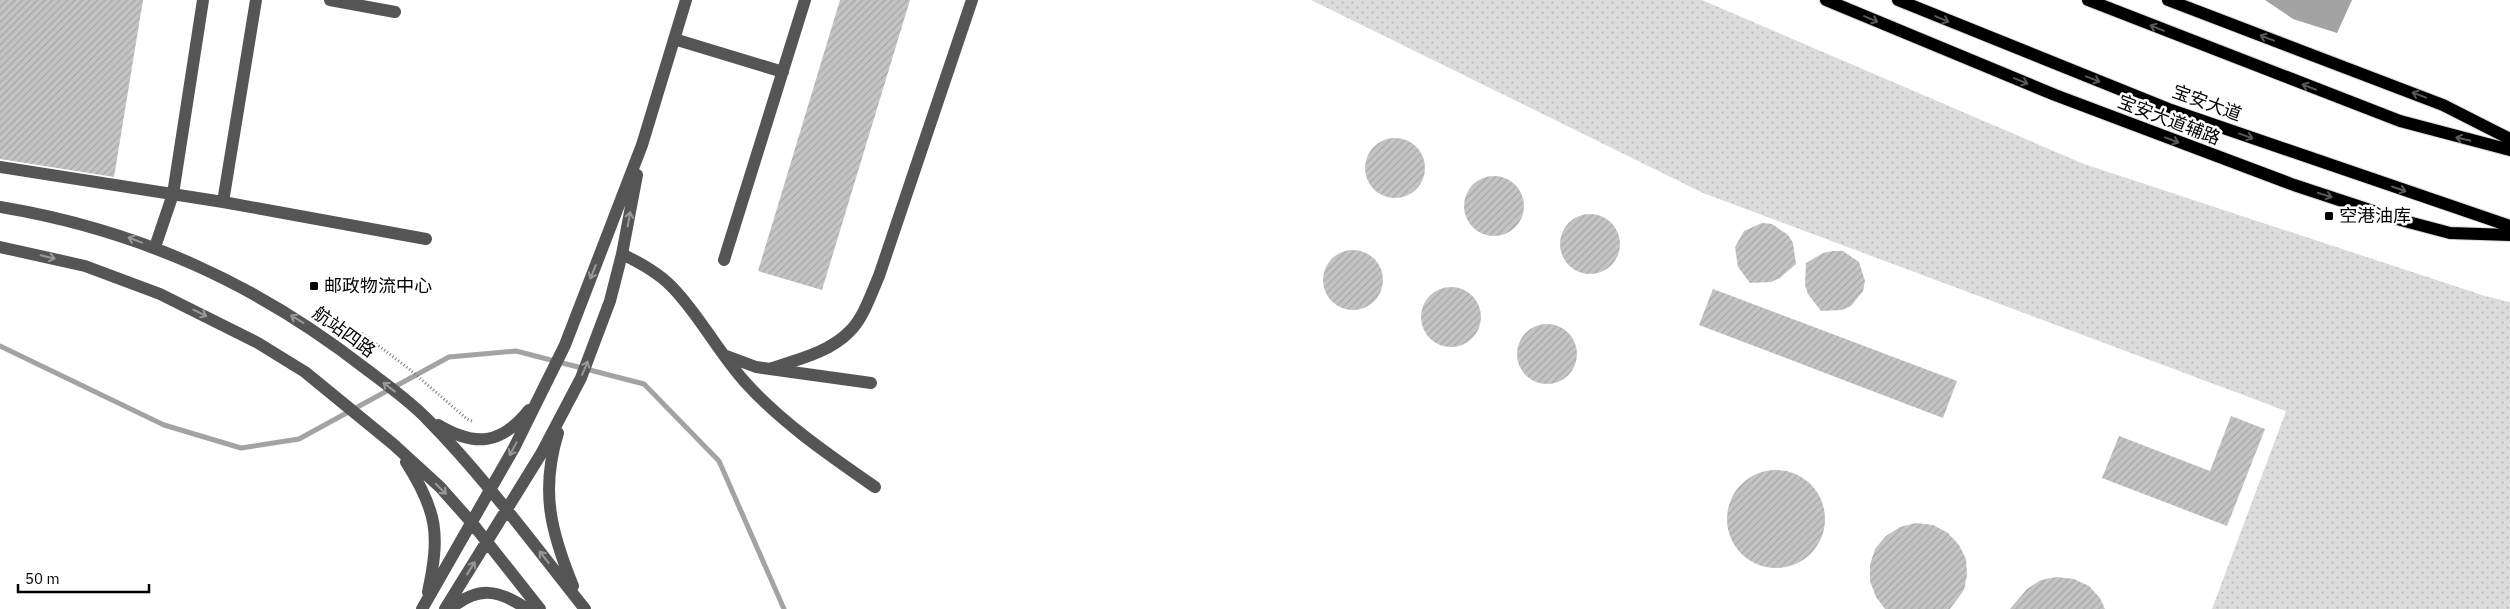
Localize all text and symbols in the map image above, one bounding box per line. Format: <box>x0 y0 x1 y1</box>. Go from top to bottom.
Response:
one-way arrow <box>1863 15 1878 25</box>
one-way arrow <box>1934 15 1950 24</box>
one-way arrow <box>2150 23 2166 32</box>
one-way arrow <box>2260 33 2275 42</box>
one-way arrow <box>2085 75 2101 84</box>
one-way arrow <box>2013 77 2028 87</box>
street label: 宝安大道 <box>2169 79 2245 126</box>
one-way arrow <box>2302 82 2317 91</box>
street label: 宝安大道辅路 <box>2115 89 2224 150</box>
one-way arrow <box>2412 90 2427 99</box>
one-way arrow <box>2237 132 2253 141</box>
one-way arrow <box>2455 134 2471 143</box>
one-way arrow <box>2164 136 2179 145</box>
one-way arrow <box>2391 185 2406 194</box>
one-way arrow <box>2317 191 2333 201</box>
place label: 空港油库 <box>2339 204 2411 227</box>
marker: 空港油库 <box>2323 210 2335 222</box>
one-way arrow <box>625 212 635 228</box>
one-way arrow <box>128 235 143 244</box>
one-way arrow <box>39 253 55 262</box>
one-way arrow <box>588 264 597 279</box>
place label: 邮政物流中心 <box>324 274 432 297</box>
marker: 邮政物流中心 <box>308 280 320 292</box>
street label: 航站四路 <box>308 301 380 362</box>
one-way arrow <box>192 309 207 318</box>
one-way arrow <box>290 314 304 324</box>
one-way arrow <box>581 361 590 376</box>
one-way arrow <box>383 381 396 392</box>
one-way arrow <box>508 442 518 456</box>
one-way arrow <box>435 483 447 495</box>
one-way arrow <box>539 551 550 564</box>
one-way arrow <box>466 561 477 575</box>
scale bar <box>18 562 149 594</box>
text: 50 m <box>25 569 60 588</box>

